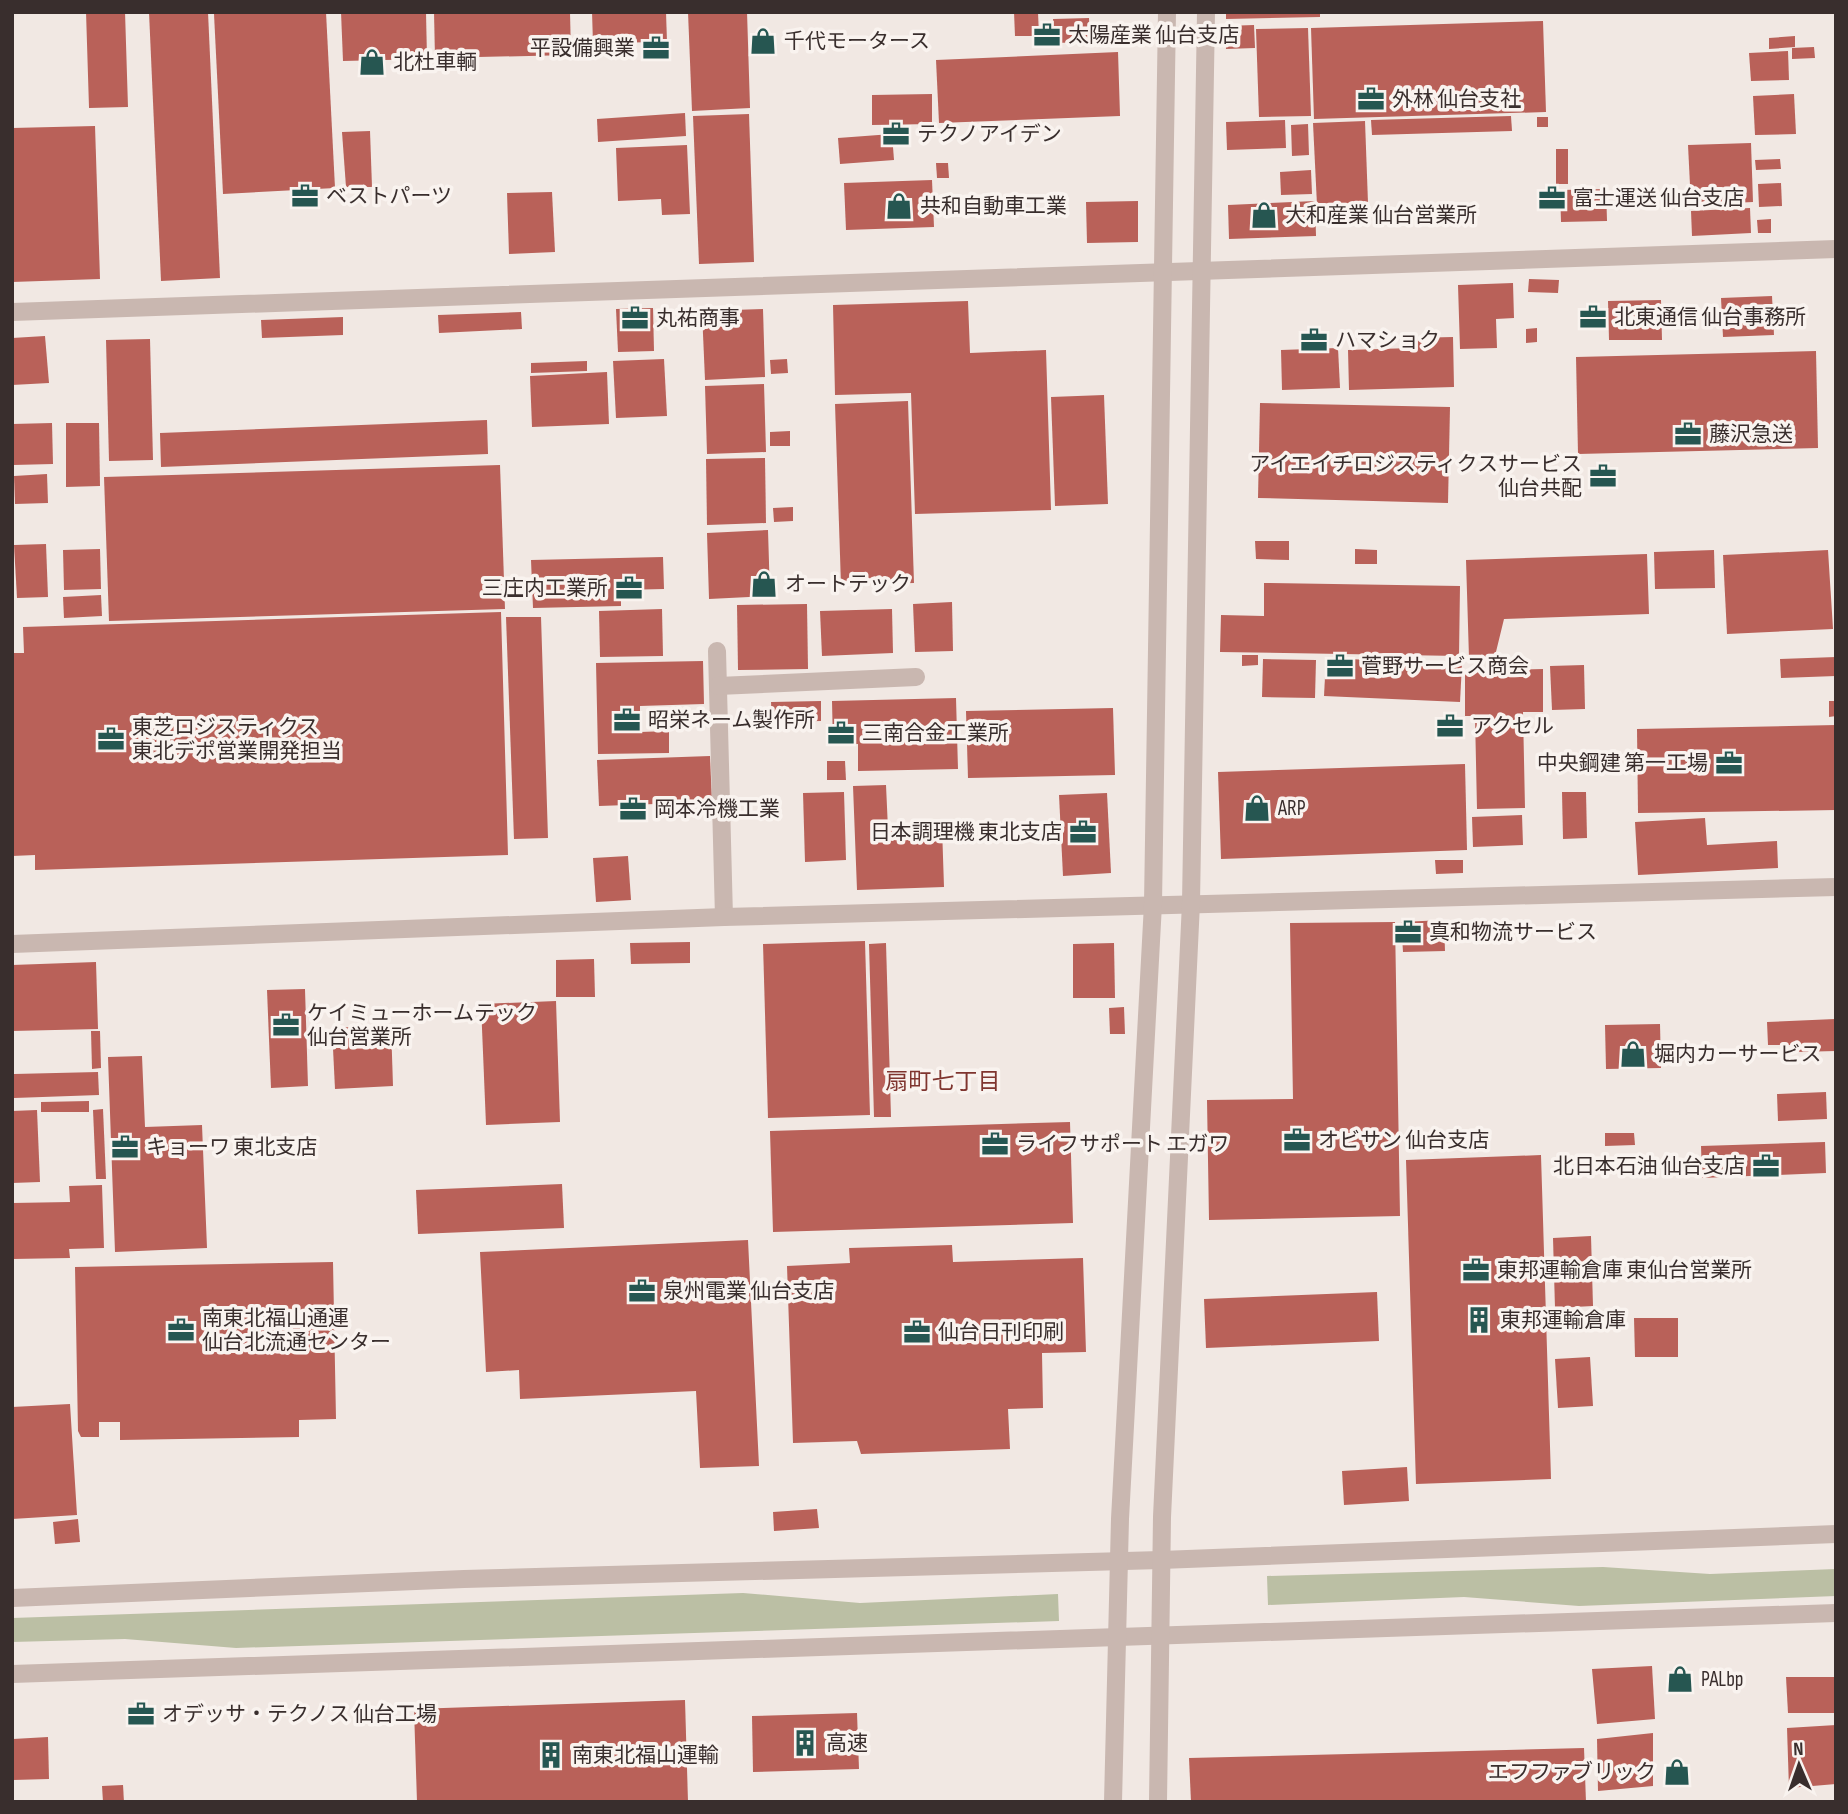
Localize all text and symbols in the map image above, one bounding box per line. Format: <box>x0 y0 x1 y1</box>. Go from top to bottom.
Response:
office icon: 太陽産業 仙台支店 <box>1032 20 1062 50</box>
place label: 太陽産業 仙台支店 <box>1068 23 1239 48</box>
shop icon: 千代モータース <box>748 26 778 56</box>
place label: 千代モータース <box>784 29 930 54</box>
office icon: 平設備興業 <box>641 33 671 63</box>
place label: 平設備興業 <box>530 36 635 61</box>
shop icon: 北杜車輌 <box>357 47 387 77</box>
place label: 北杜車輌 <box>393 50 477 75</box>
office icon: 外林 仙台支社 <box>1356 84 1386 114</box>
place label: 外林 仙台支社 <box>1392 87 1521 112</box>
office icon: テクノアイデン <box>881 119 911 149</box>
place label: テクノアイデン <box>917 122 1062 147</box>
office icon: ベストパーツ <box>290 181 320 211</box>
office icon: 富士運送 仙台支店 <box>1537 183 1567 213</box>
place label: ベストパーツ <box>326 184 452 209</box>
place label: 富士運送 仙台支店 <box>1573 186 1744 211</box>
shop icon: 共和自動車工業 <box>884 191 914 221</box>
place label: 共和自動車工業 <box>920 194 1067 219</box>
shop icon: 大和産業 仙台営業所 <box>1249 200 1279 230</box>
place label: 大和産業 仙台営業所 <box>1285 203 1477 228</box>
office icon: 北東通信 仙台事務所 <box>1578 302 1608 332</box>
office icon: 丸祐商事 <box>620 303 650 333</box>
place label: 北東通信 仙台事務所 <box>1614 305 1806 330</box>
place label: 丸祐商事 <box>656 306 740 331</box>
office icon: ハマショク <box>1299 325 1329 355</box>
place label: ハマショク <box>1335 328 1440 353</box>
office icon: 藤沢急送 <box>1673 419 1703 449</box>
place label: 藤沢急送 <box>1709 422 1793 447</box>
place label: アイエイチロジスティクスサービス 仙台共配 <box>1249 452 1582 501</box>
office icon: アイエイチロジスティクスサービス 仙台共配 <box>1588 461 1618 491</box>
shop icon: オートテック <box>749 569 779 599</box>
place label: オートテック <box>785 572 911 597</box>
office icon: 三庄内工業所 <box>614 573 644 603</box>
place label: 三庄内工業所 <box>482 576 608 601</box>
office icon: 菅野サービス商会 <box>1325 651 1355 681</box>
place label: 菅野サービス商会 <box>1361 654 1529 679</box>
office icon: 昭栄ネーム製作所 <box>612 705 642 735</box>
place label: 昭栄ネーム製作所 <box>648 708 815 733</box>
office icon: アクセル <box>1435 711 1465 741</box>
place label: アクセル <box>1471 714 1554 739</box>
place label: 東芝ロジスティクス 東北デポ営業開発担当 <box>132 715 342 764</box>
office icon: 三南合金工業所 <box>826 718 856 748</box>
place label: 三南合金工業所 <box>862 721 1009 746</box>
office icon: 東芝ロジスティクス 東北デポ営業開発担当 <box>96 724 126 754</box>
office icon: 中央鋼建 第一工場 <box>1714 748 1744 778</box>
place label: 中央鋼建 第一工場 <box>1537 751 1708 776</box>
shop icon: ARP <box>1242 793 1272 823</box>
office icon: 岡本冷機工業 <box>618 794 648 824</box>
place label: ARP <box>1277 796 1306 821</box>
place label: 岡本冷機工業 <box>654 797 780 822</box>
office icon: 日本調理機 東北支店 <box>1068 817 1098 847</box>
place label: 日本調理機 東北支店 <box>870 820 1062 845</box>
office icon: 真和物流サービス <box>1393 917 1423 947</box>
place label: 真和物流サービス <box>1429 920 1597 945</box>
place label: ケイミューホームテック 仙台営業所 <box>307 1001 537 1050</box>
office icon: ケイミューホームテック 仙台営業所 <box>271 1010 301 1040</box>
shop icon: 堀内カーサービス <box>1618 1039 1648 1069</box>
place label: 堀内カーサービス <box>1654 1042 1822 1067</box>
district label: 扇町七丁目 <box>886 1068 1001 1096</box>
office icon: オビサン 仙台支店 <box>1282 1125 1312 1155</box>
place label: オビサン 仙台支店 <box>1318 1128 1489 1153</box>
office icon: ライフサポート エガワ <box>980 1129 1010 1159</box>
office icon: キョーワ 東北支店 <box>110 1132 140 1162</box>
place label: ライフサポート エガワ <box>1016 1132 1229 1157</box>
place label: キョーワ 東北支店 <box>146 1135 317 1160</box>
office icon: 北日本石油 仙台支店 <box>1751 1151 1781 1181</box>
place label: 北日本石油 仙台支店 <box>1553 1154 1745 1179</box>
office icon: 東邦運輸倉庫 東仙台営業所 <box>1461 1255 1491 1285</box>
place label: 東邦運輸倉庫 東仙台営業所 <box>1497 1258 1752 1283</box>
office icon: 泉州電業 仙台支店 <box>627 1276 657 1306</box>
place label: 泉州電業 仙台支店 <box>663 1279 834 1304</box>
building icon: 東邦運輸倉庫 <box>1464 1305 1494 1335</box>
place label: 南東北福山通運 仙台北流通センター <box>202 1306 391 1355</box>
place label: 東邦運輸倉庫 <box>1500 1308 1626 1333</box>
office icon: 南東北福山通運 仙台北流通センター <box>166 1315 196 1345</box>
office icon: 仙台日刊印刷 <box>902 1317 932 1347</box>
place label: 仙台日刊印刷 <box>938 1320 1064 1345</box>
shop icon: PALbp <box>1665 1664 1695 1694</box>
place label: PALbp <box>1701 1667 1744 1692</box>
office icon: オデッサ・テクノス 仙台工場 <box>126 1699 156 1729</box>
place label: オデッサ・テクノス 仙台工場 <box>162 1702 437 1727</box>
building icon: 高速 <box>790 1728 820 1758</box>
north arrow <box>1764 1730 1834 1800</box>
place label: 高速 <box>826 1731 868 1756</box>
text: N <box>1793 1738 1804 1761</box>
building icon: 南東北福山運輸 <box>536 1740 566 1770</box>
place label: 南東北福山運輸 <box>572 1743 719 1768</box>
shop icon: エフファブリック <box>1662 1757 1692 1787</box>
place label: エフファブリック <box>1488 1760 1656 1785</box>

